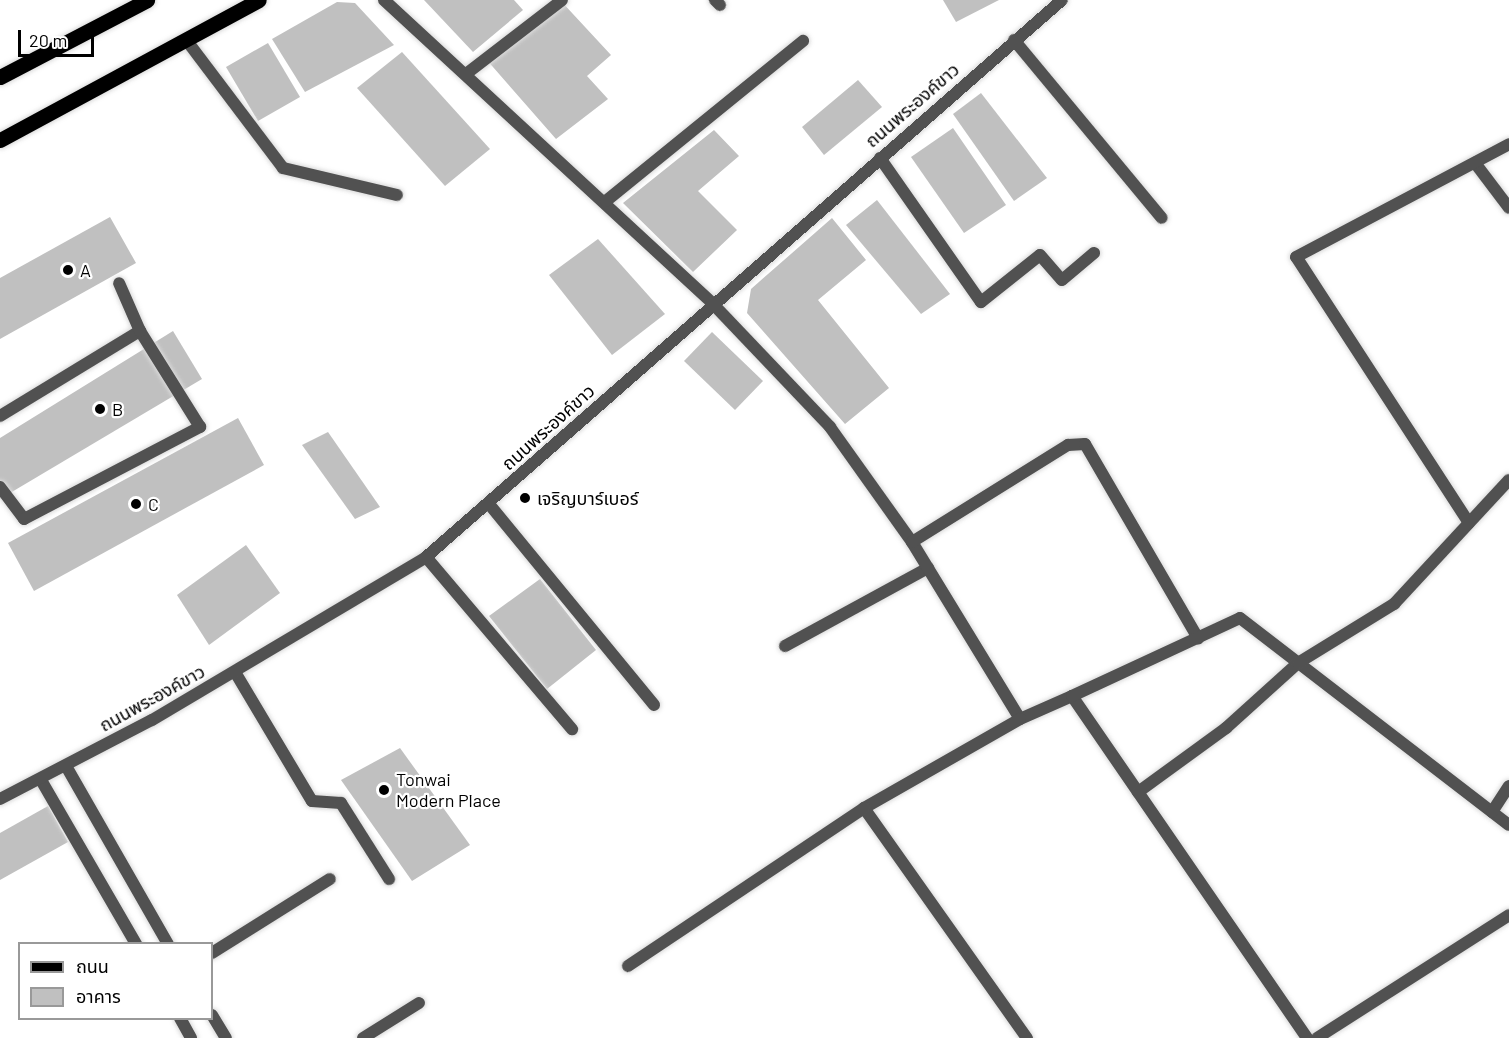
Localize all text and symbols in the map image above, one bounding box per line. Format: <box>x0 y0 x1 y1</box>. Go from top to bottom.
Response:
scale bar <box>21 18 98 56</box>
text: 20 m <box>29 29 67 51</box>
street label: ถนนพระองค์ขาว <box>861 58 963 152</box>
place label: A <box>80 259 91 281</box>
marker: A <box>61 263 75 277</box>
street label: ถนนพระองค์ขาว <box>497 380 599 474</box>
place label: B <box>112 398 123 420</box>
marker: B <box>93 402 107 416</box>
place label: เจริญบาร์เบอร์ <box>537 487 639 509</box>
marker: เจริญบาร์เบอร์ <box>518 491 532 505</box>
place label: C <box>148 493 159 515</box>
marker: C <box>129 497 143 511</box>
street label: ถนนพระองค์ขาว <box>95 660 209 736</box>
place label: Tonwai Modern Place <box>396 769 501 812</box>
marker: Tonwai Modern Place <box>377 783 391 797</box>
legend <box>18 942 213 1020</box>
text: ถนน <box>76 955 109 977</box>
text: อาคาร <box>76 985 121 1007</box>

